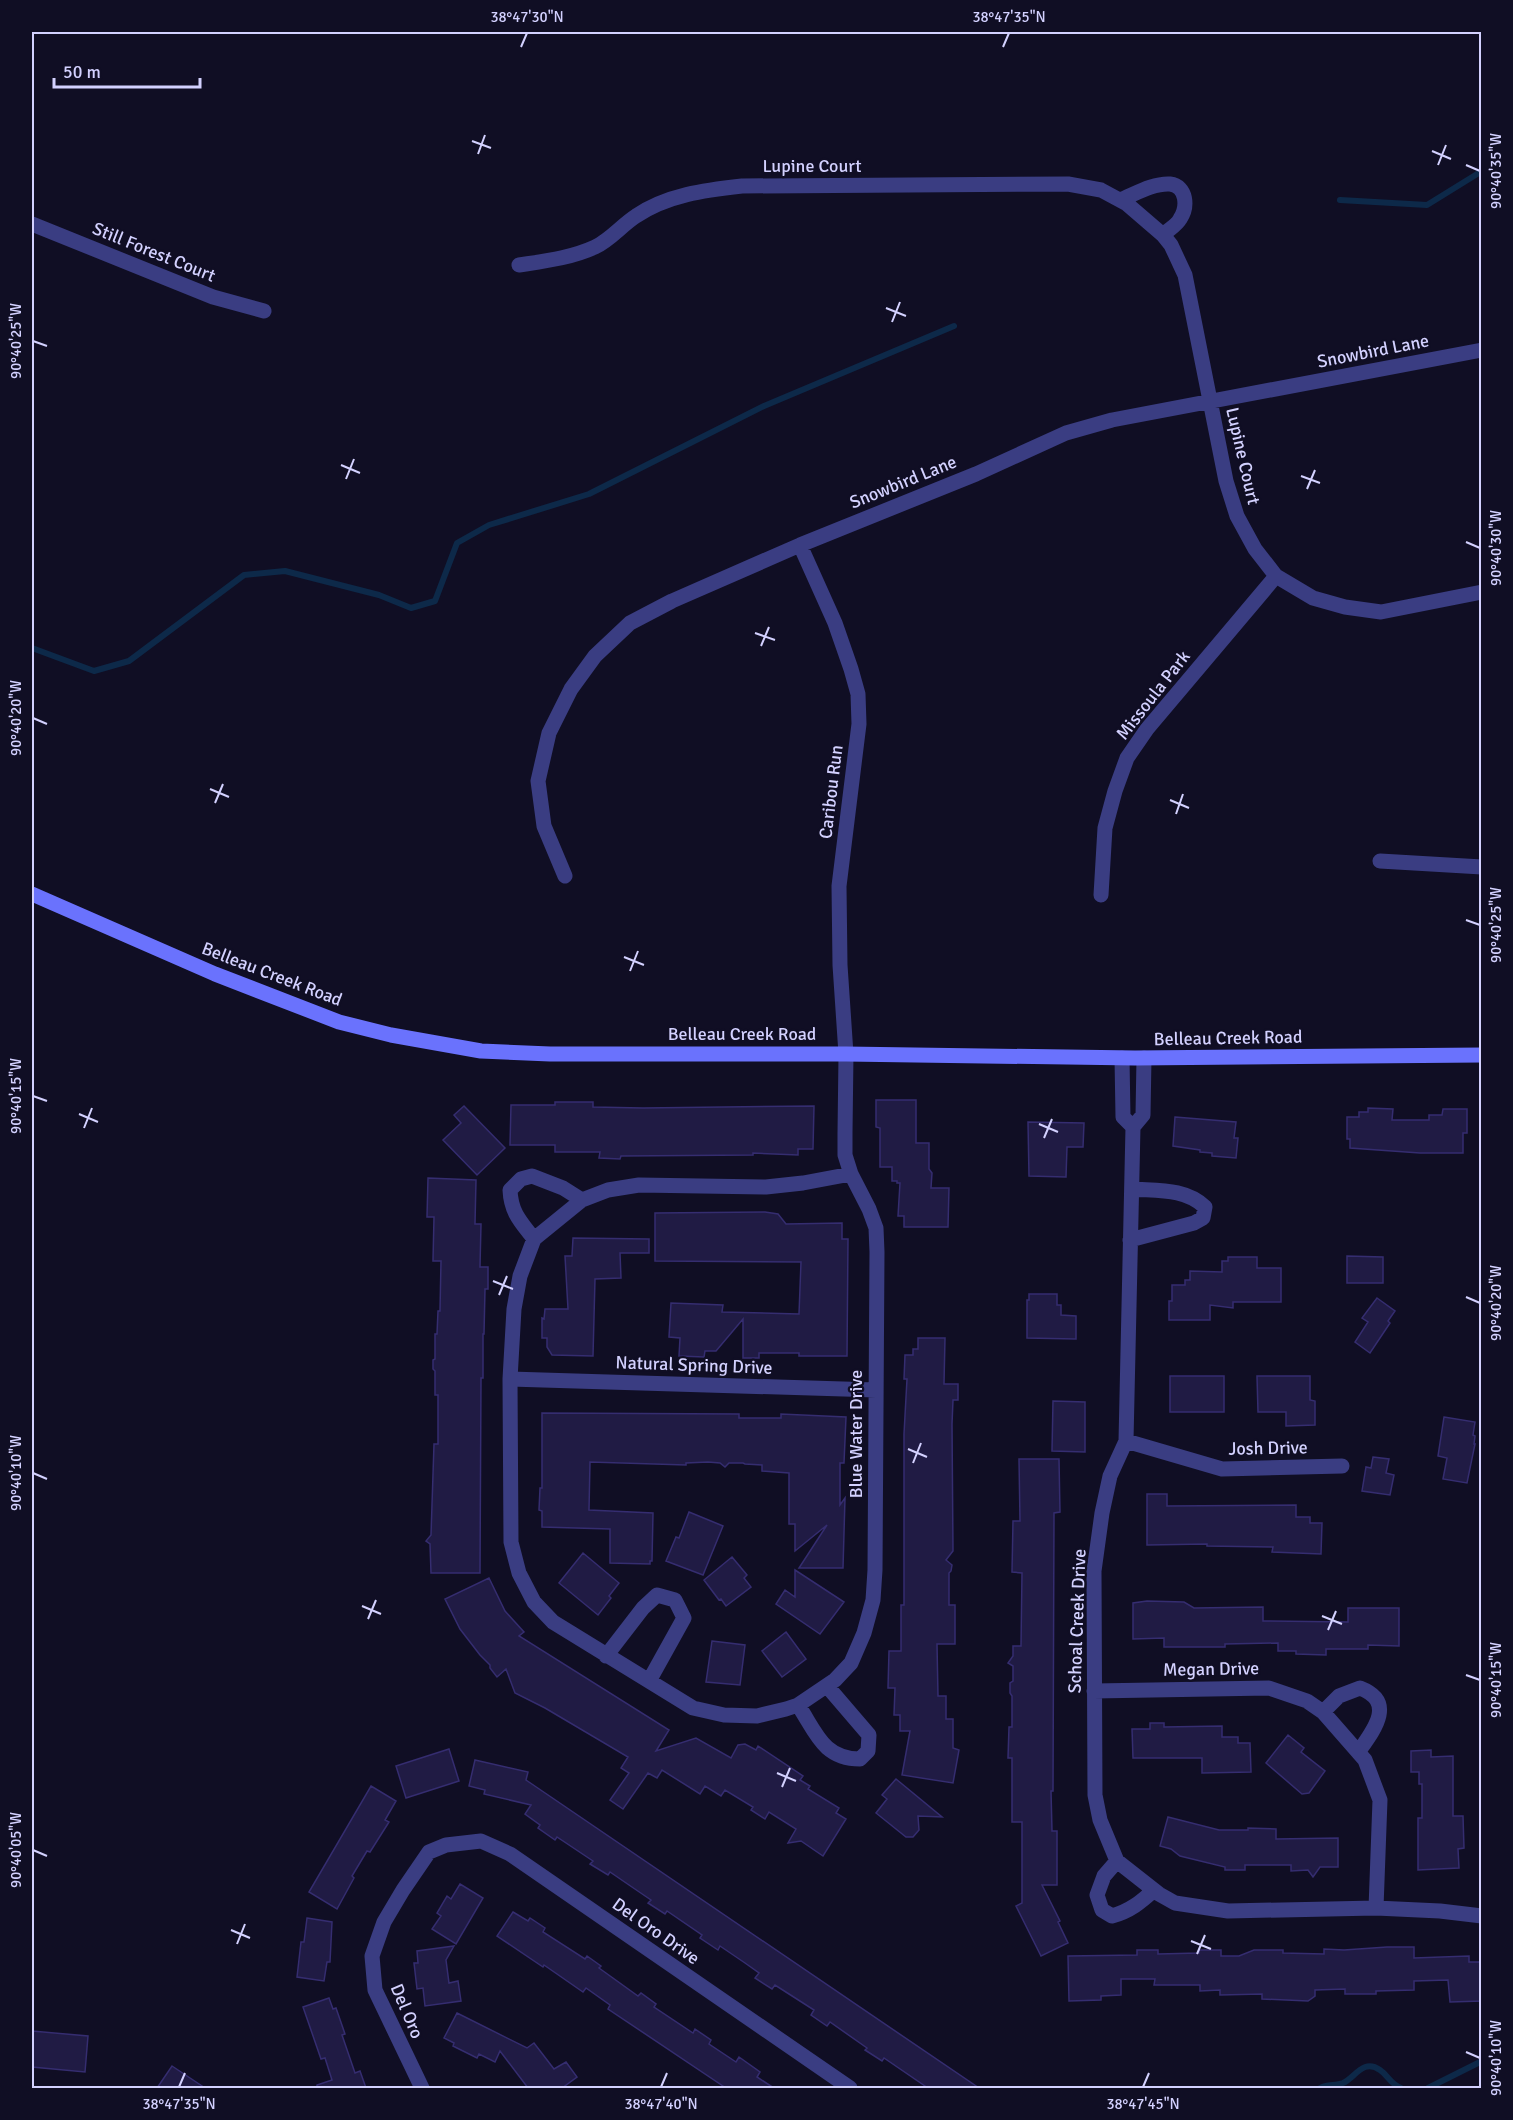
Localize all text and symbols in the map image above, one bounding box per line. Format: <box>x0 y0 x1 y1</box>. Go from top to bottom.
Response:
text: 38°47'30"N <box>490 8 564 26</box>
text: 38°47'35"N <box>972 8 1046 26</box>
scale bar <box>54 51 200 89</box>
text: 50 m <box>63 61 101 83</box>
text: 90°40'35"W <box>1487 133 1505 209</box>
street label: Lupine Court <box>762 155 862 177</box>
street label: Still Forest Court <box>89 217 219 287</box>
text: 90°40'25"W <box>7 303 25 379</box>
street label: Snowbird Lane <box>1315 329 1431 373</box>
street label: Lupine Court <box>1221 405 1265 507</box>
street label: Snowbird Lane <box>846 451 960 513</box>
text: 90°40'30"W <box>1487 510 1505 586</box>
street label: Missoula Park <box>1111 646 1195 744</box>
text: 90°40'20"W <box>7 680 25 756</box>
street label: Caribou Run <box>814 744 848 840</box>
text: 90°40'25"W <box>1487 887 1505 963</box>
street label: Belleau Creek Road <box>199 937 345 1011</box>
street label: Belleau Creek Road <box>668 1023 816 1045</box>
street label: Belleau Creek Road <box>1153 1026 1303 1050</box>
text: 90°40'15"W <box>7 1058 25 1134</box>
text: 90°40'20"W <box>1487 1265 1505 1341</box>
street label: Natural Spring Drive <box>615 1351 773 1379</box>
street label: Blue Water Drive <box>845 1370 867 1498</box>
text: 90°40'10"W <box>7 1435 25 1511</box>
street label: Josh Drive <box>1228 1436 1308 1460</box>
street label: Schoal Creek Drive <box>1063 1548 1091 1694</box>
text: 90°40'15"W <box>1487 1642 1505 1718</box>
street label: Megan Drive <box>1163 1657 1259 1681</box>
text: 90°40'05"W <box>7 1812 25 1888</box>
street label: Del Oro Drive <box>608 1893 704 1969</box>
street label: Del Oro <box>386 1980 428 2042</box>
text: 90°40'10"W <box>1487 2020 1505 2096</box>
text: 38°47'35"N <box>142 2095 216 2113</box>
text: 38°47'40"N <box>624 2095 698 2113</box>
text: 38°47'45"N <box>1106 2095 1180 2113</box>

